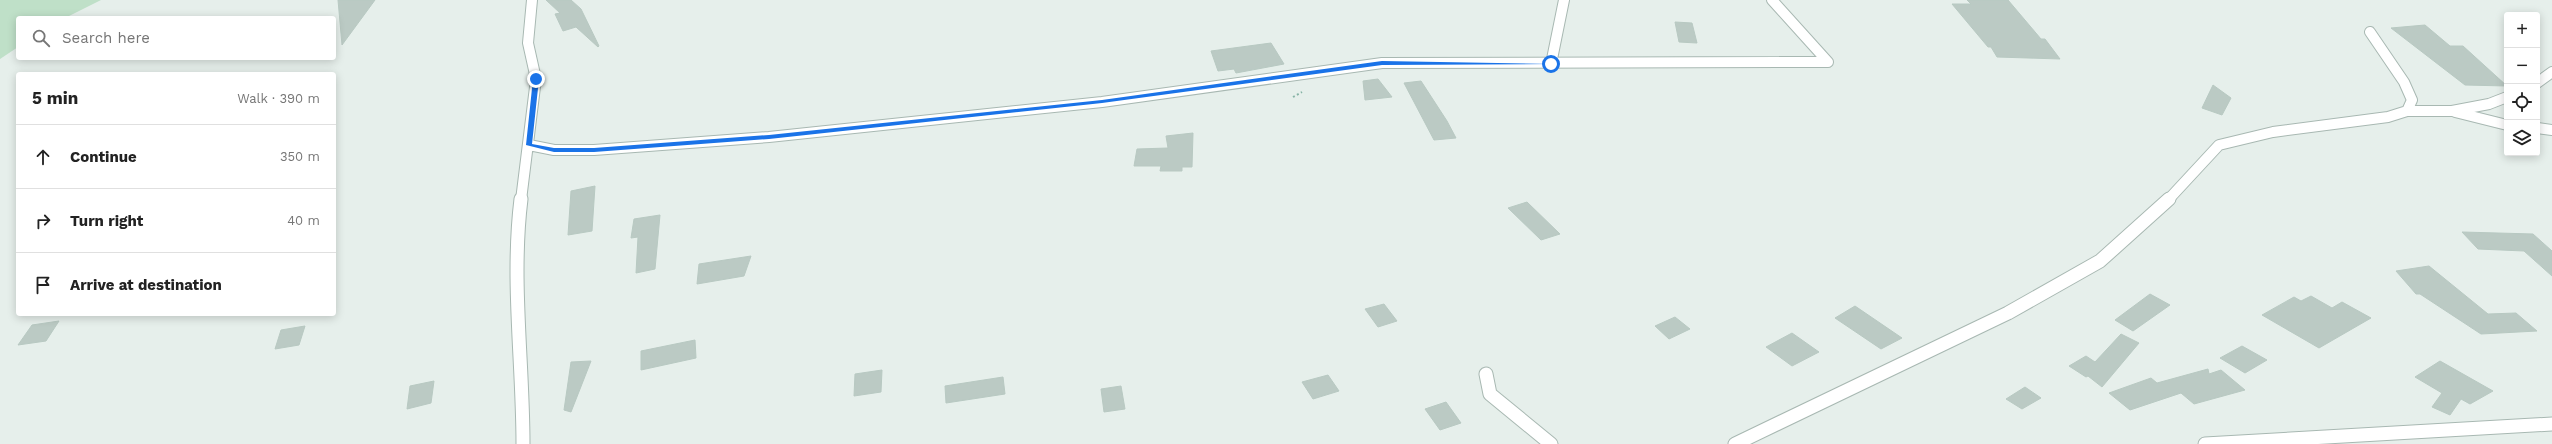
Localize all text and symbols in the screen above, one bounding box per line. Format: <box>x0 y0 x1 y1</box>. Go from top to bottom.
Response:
map controls <box>2504 12 2540 156</box>
button: + <box>2504 12 2540 48</box>
search box <box>16 16 336 60</box>
icon: search <box>30 27 52 49</box>
text: Search here <box>62 29 150 47</box>
button: − <box>2504 48 2540 84</box>
route start <box>1542 55 1560 73</box>
route end <box>527 70 545 88</box>
button: locate <box>2504 84 2540 120</box>
text: 5 min <box>32 88 78 108</box>
text: Walk · 390 m <box>237 91 320 106</box>
button: layers <box>2504 120 2540 156</box>
icon: ahead <box>32 146 54 168</box>
text: Continue <box>70 148 137 166</box>
text: 350 m <box>280 149 320 164</box>
icon: right <box>32 210 54 232</box>
text: Turn right <box>70 212 143 230</box>
text: 40 m <box>287 213 320 228</box>
icon: arrive <box>32 274 54 296</box>
text: Arrive at destination <box>70 276 222 294</box>

